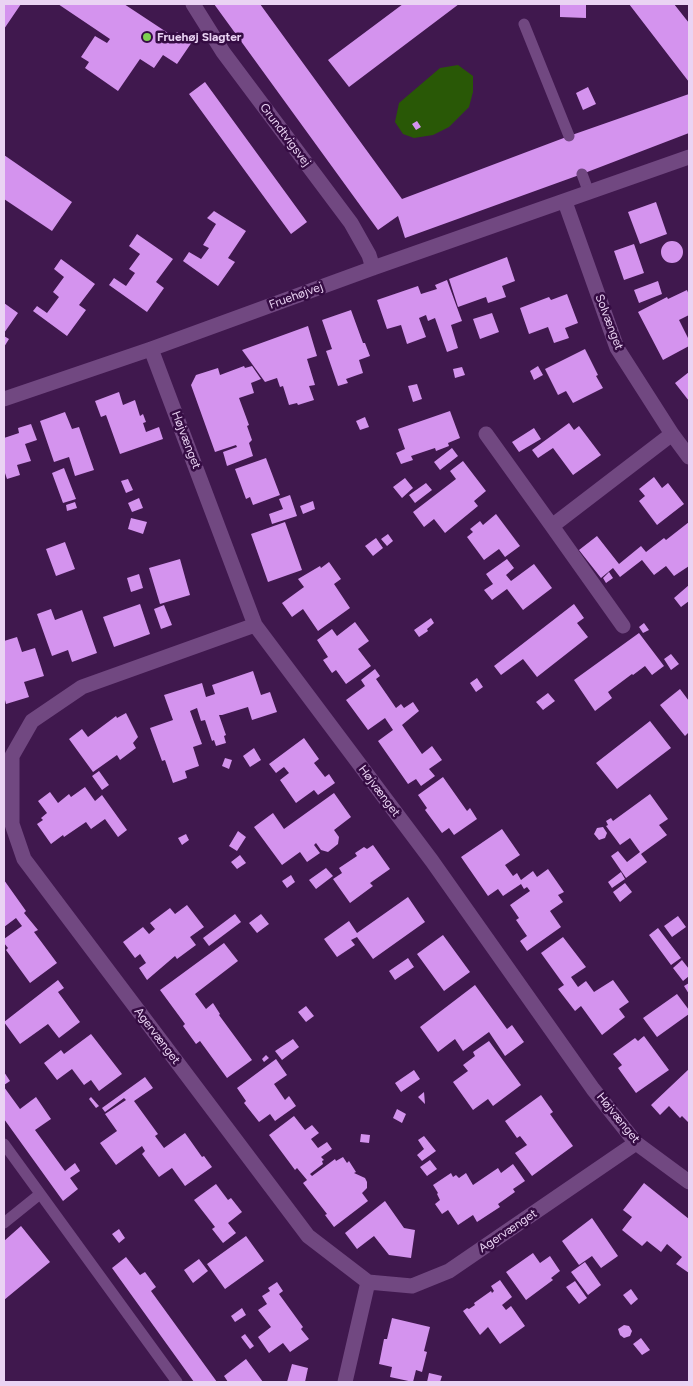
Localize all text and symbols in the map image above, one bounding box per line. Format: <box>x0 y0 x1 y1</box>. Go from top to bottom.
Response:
place label: Fruehøj Slagter <box>157 30 241 44</box>
marker: Fruehøj Slagter <box>141 31 153 43</box>
street label: Grundtvigsvej <box>256 100 314 170</box>
street label: Fruehøjvej <box>267 280 325 312</box>
street label: Solvænget <box>592 292 626 352</box>
street label: Højvænget <box>168 409 204 471</box>
street label: Højvænget <box>355 762 403 820</box>
street label: Agervænget <box>131 1005 183 1067</box>
street label: Højvænget <box>593 1090 643 1146</box>
street label: Agervænget <box>476 1206 540 1256</box>

